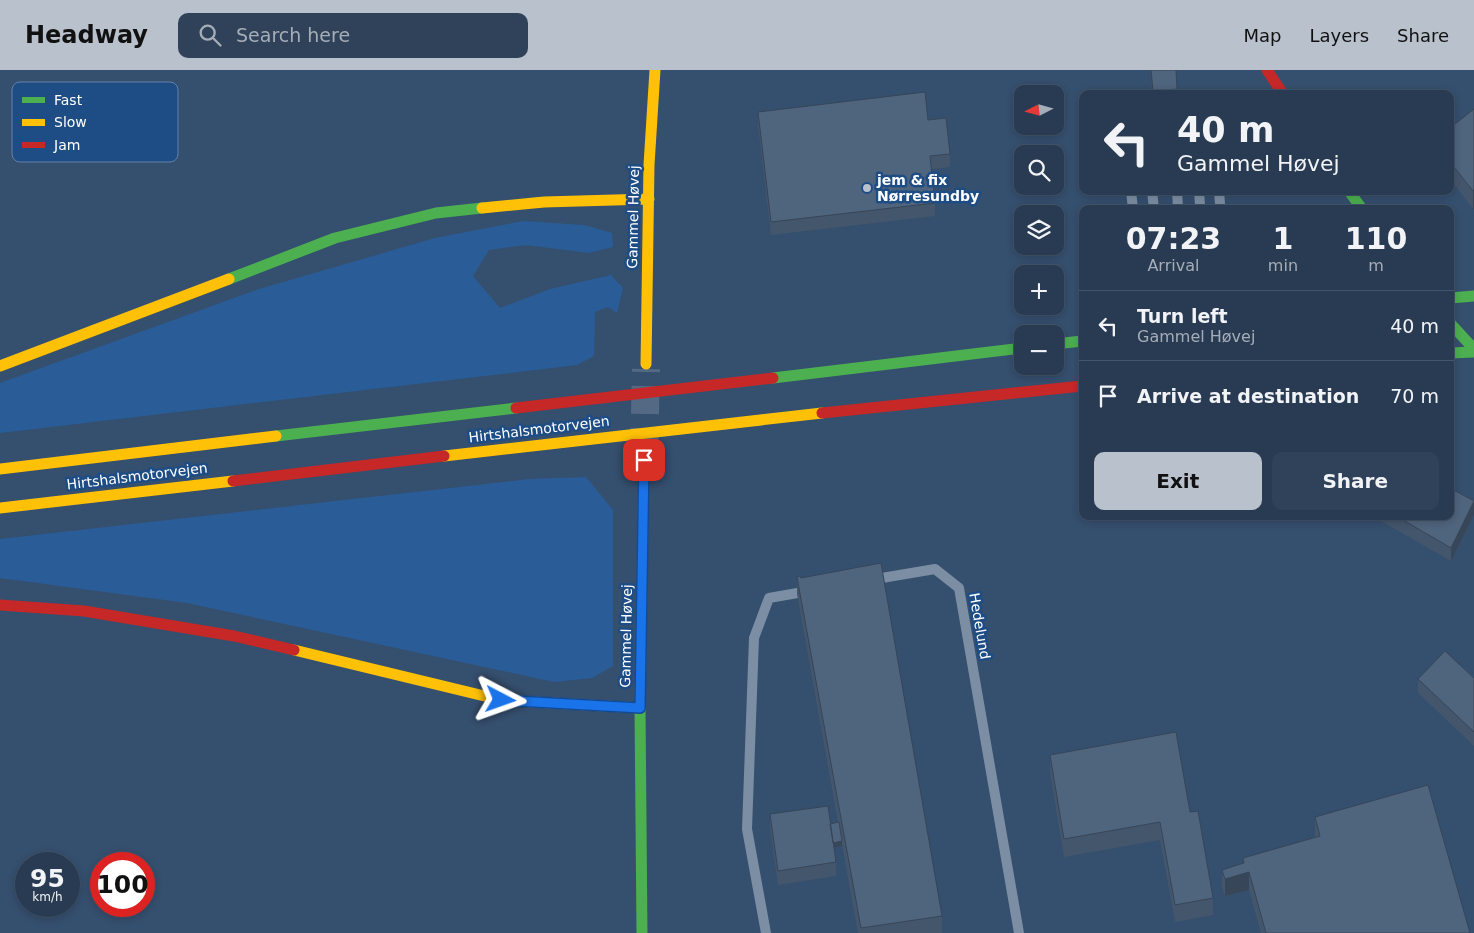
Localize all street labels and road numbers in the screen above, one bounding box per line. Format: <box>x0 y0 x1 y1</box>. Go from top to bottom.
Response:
street label: Gammel Høvej <box>624 165 642 269</box>
street label: Hirtshalsmotorvejen <box>468 412 610 446</box>
street label: Hirtshalsmotorvejen <box>66 459 208 493</box>
street label: Gammel Høvej <box>617 584 635 688</box>
street label: Hedelund <box>966 592 994 660</box>

